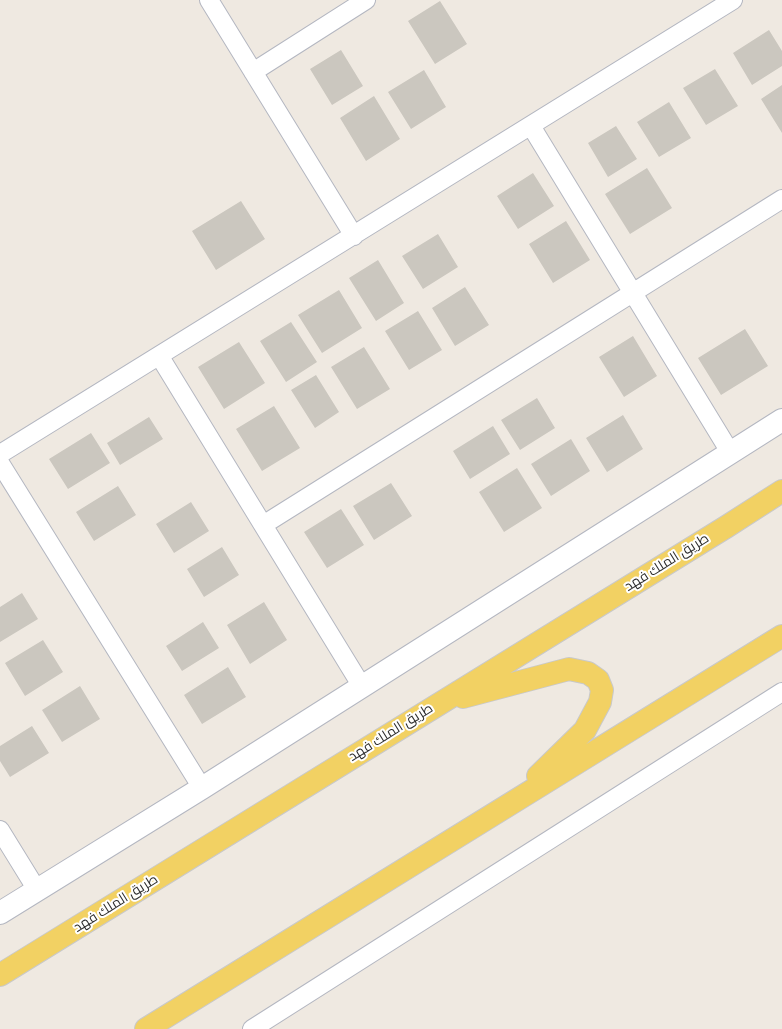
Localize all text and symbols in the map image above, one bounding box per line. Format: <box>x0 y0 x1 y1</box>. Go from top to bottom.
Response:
street label: طريق الملك فهد <box>622 530 712 596</box>
street label: طريق الملك فهد <box>346 700 436 766</box>
street label: طريق الملك فهد <box>71 871 161 937</box>

